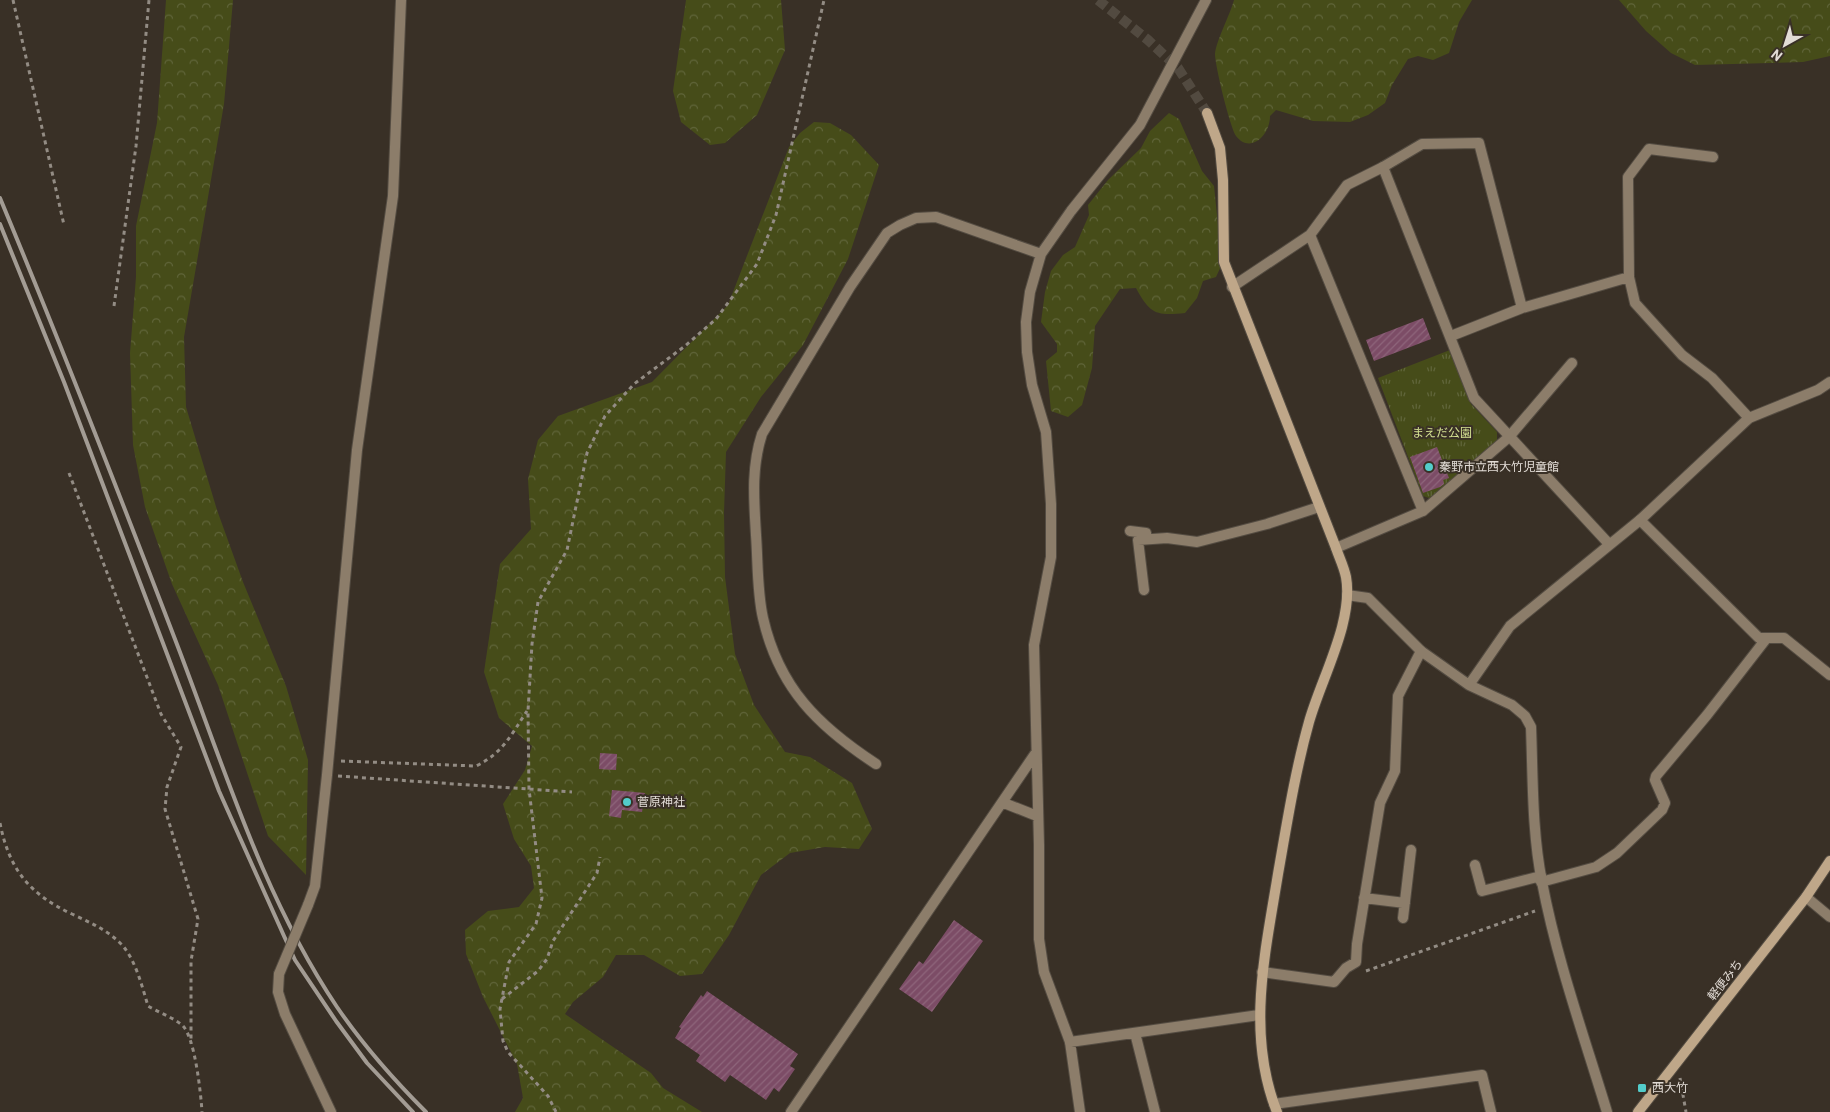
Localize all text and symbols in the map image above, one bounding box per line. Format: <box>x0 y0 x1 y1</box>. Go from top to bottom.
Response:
north arrow <box>1760 20 1810 70</box>
text: N <box>1768 46 1785 65</box>
park label: まえだ公園 <box>1412 425 1472 439</box>
place label: 秦野市立西大竹児童館 <box>1439 459 1559 473</box>
marker: 秦野市立西大竹児童館 <box>1423 461 1435 473</box>
place label: 菅原神社 <box>637 794 685 808</box>
marker: 菅原神社 <box>621 796 633 808</box>
street label: 軽便みち <box>1704 956 1745 1003</box>
place label: 西大竹 <box>1652 1080 1688 1094</box>
marker: 西大竹 <box>1636 1082 1648 1094</box>

